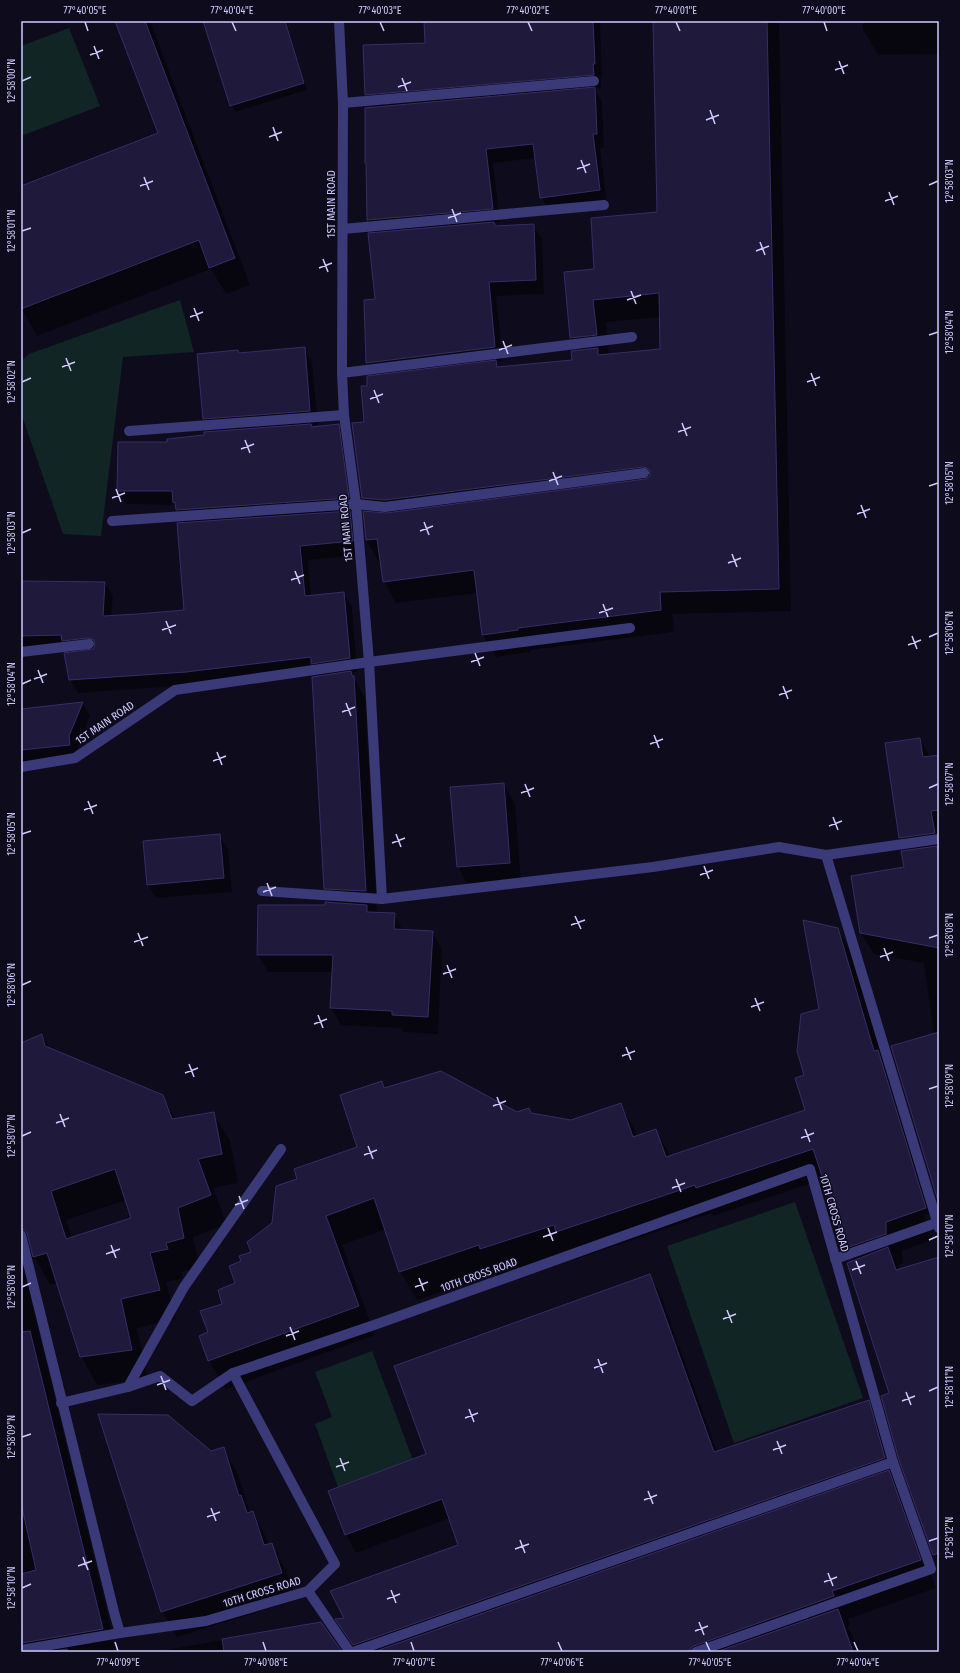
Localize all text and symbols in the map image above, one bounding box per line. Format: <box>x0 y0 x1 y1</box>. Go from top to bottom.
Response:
text: 77°40'05"E <box>64 5 107 17</box>
text: 77°40'04"E <box>211 5 254 17</box>
text: 77°40'03"E <box>359 5 402 17</box>
text: 77°40'02"E <box>507 5 550 17</box>
text: 77°40'01"E <box>655 5 697 17</box>
text: 77°40'00"E <box>802 5 846 17</box>
text: 12°58'00"N <box>6 59 18 103</box>
text: 12°58'03"N <box>944 159 956 203</box>
street label: 1ST MAIN ROAD <box>325 170 338 238</box>
text: 12°58'01"N <box>6 209 18 253</box>
text: 12°58'04"N <box>944 310 956 354</box>
text: 12°58'02"N <box>6 360 18 404</box>
text: 12°58'05"N <box>944 461 956 505</box>
street label: 1ST MAIN ROAD <box>337 494 355 562</box>
text: 12°58'03"N <box>6 511 18 555</box>
text: 12°58'06"N <box>944 611 956 655</box>
text: 12°58'04"N <box>6 662 18 706</box>
street label: 1ST MAIN ROAD <box>73 699 137 747</box>
text: 12°58'07"N <box>944 762 956 806</box>
text: 12°58'05"N <box>6 812 18 856</box>
text: 12°58'08"N <box>944 913 956 957</box>
text: 12°58'06"N <box>6 963 18 1007</box>
text: 12°58'09"N <box>944 1064 956 1108</box>
text: 12°58'07"N <box>6 1114 18 1158</box>
street label: 10TH CROSS ROAD <box>817 1172 851 1254</box>
text: 12°58'10"N <box>944 1214 956 1258</box>
street label: 10TH CROSS ROAD <box>439 1255 519 1295</box>
text: 12°58'08"N <box>6 1265 18 1309</box>
text: 12°58'11"N <box>944 1366 956 1408</box>
text: 12°58'09"N <box>6 1415 18 1459</box>
text: 12°58'12"N <box>944 1517 956 1559</box>
text: 12°58'10"N <box>6 1566 18 1610</box>
street label: 10TH CROSS ROAD <box>222 1574 302 1610</box>
text: 77°40'09"E <box>96 1657 140 1669</box>
text: 77°40'08"E <box>244 1657 288 1669</box>
text: 77°40'07"E <box>393 1657 436 1669</box>
text: 77°40'06"E <box>540 1657 584 1669</box>
text: 77°40'05"E <box>689 1657 732 1669</box>
text: 77°40'04"E <box>837 1657 880 1669</box>

